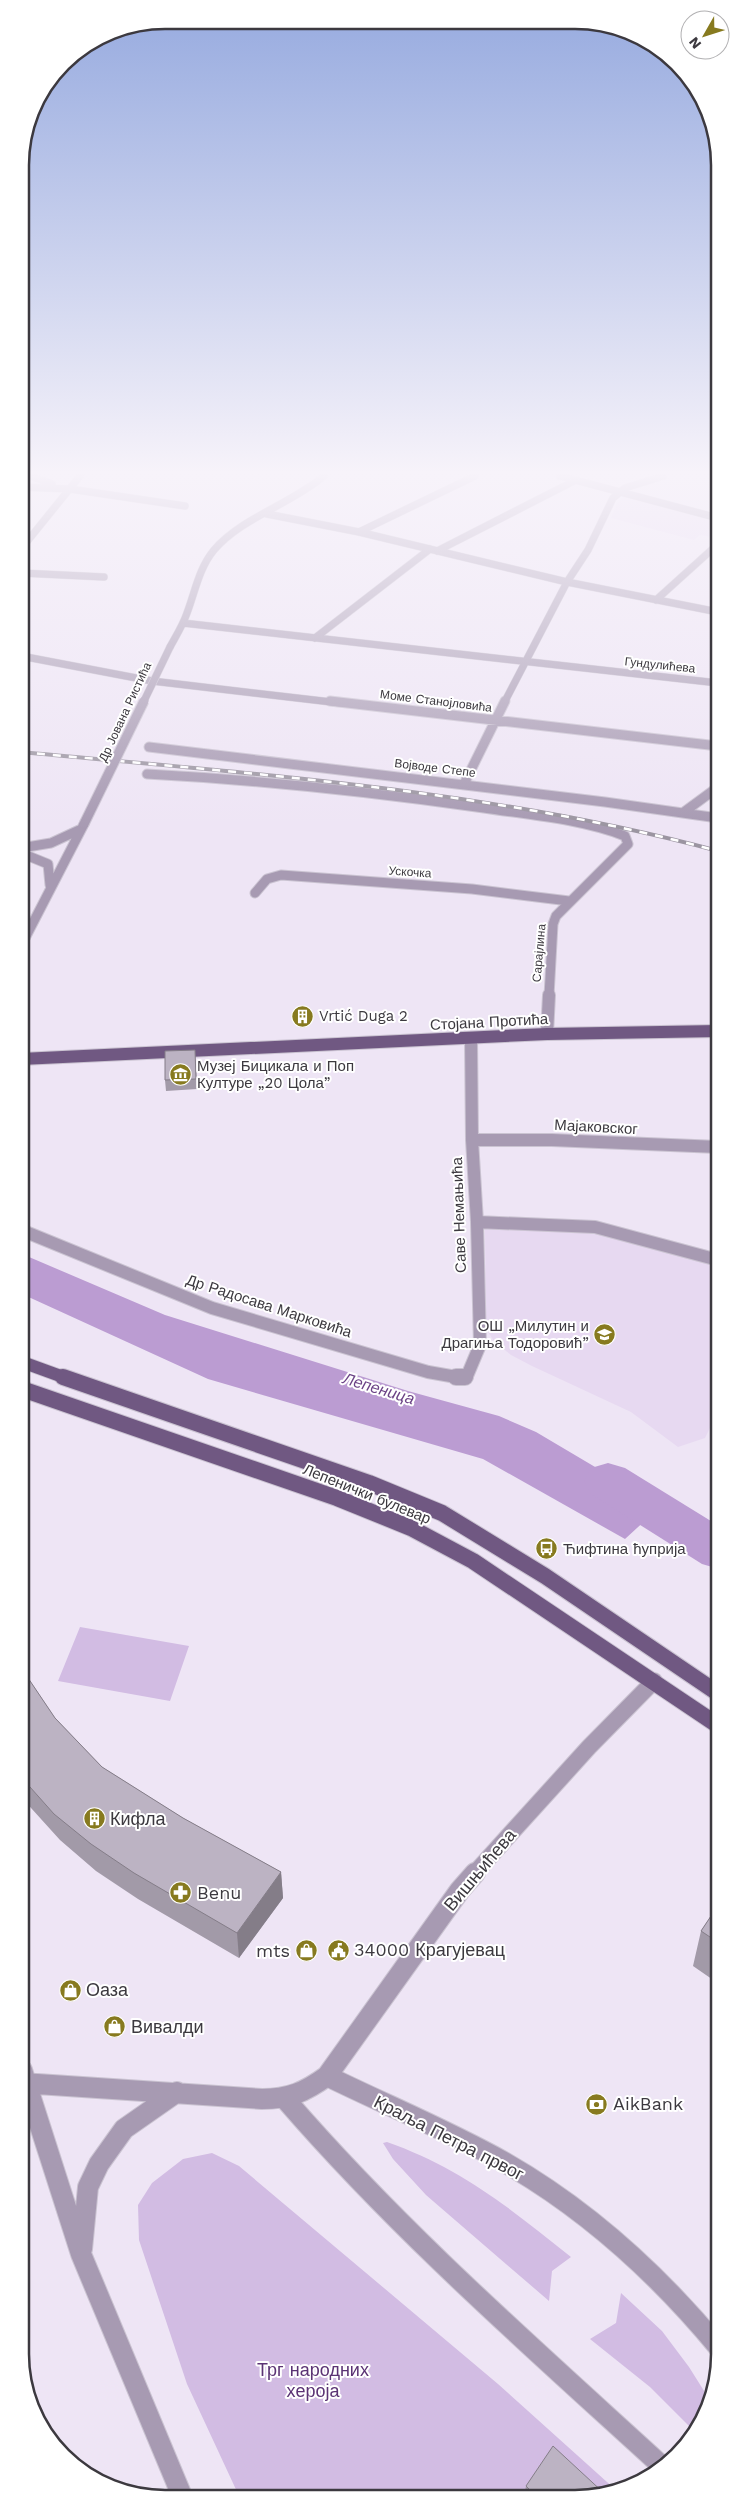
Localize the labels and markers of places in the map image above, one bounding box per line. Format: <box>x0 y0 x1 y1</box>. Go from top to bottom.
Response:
building icon: Vrtić Duga 2 <box>291 1004 315 1028</box>
place label: Vrtić Duga 2 <box>319 1007 408 1025</box>
place label: Музеј Бицикала и Поп Културе „20 Цола” <box>197 1057 354 1092</box>
museum icon: Музеј Бицикала и Поп Културе „20 Цола” <box>169 1063 193 1087</box>
place label: ОШ „Милутин и Драгиња Тодоровић” <box>442 1317 589 1352</box>
school or university icon: ОШ „Милутин и Драгиња Тодоровић” <box>593 1323 617 1347</box>
bus stop icon: Ћифтина ћуприја <box>535 1537 559 1561</box>
place label: Ћифтина ћуприја <box>563 1540 686 1558</box>
building icon: Кифла <box>82 1807 106 1831</box>
place label: Кифла <box>110 1808 166 1829</box>
pharmacy icon: Benu <box>169 1881 193 1905</box>
place label: Benu <box>197 1882 241 1903</box>
public building icon: 34000 Крагујевац <box>326 1938 350 1962</box>
shop icon: mts <box>294 1939 318 1963</box>
place label: 34000 Крагујевац <box>354 1939 505 1960</box>
place label: mts <box>256 1940 290 1961</box>
shop icon: Оаза <box>58 1978 82 2002</box>
place label: Оаза <box>86 1979 129 2000</box>
shop icon: Вивалди <box>103 2015 127 2039</box>
place label: Вивалди <box>131 2016 204 2037</box>
bank icon: AikBank <box>585 2092 609 2116</box>
place label: AikBank <box>613 2093 683 2114</box>

